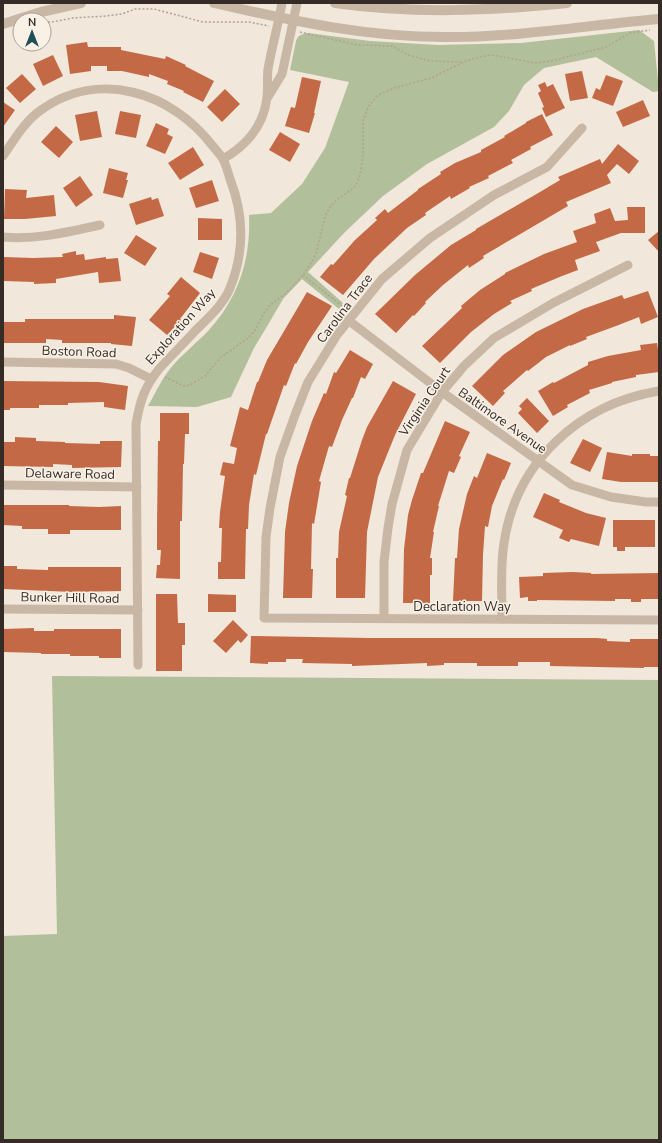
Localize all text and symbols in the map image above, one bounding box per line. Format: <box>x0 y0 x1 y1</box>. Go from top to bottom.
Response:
north arrow <box>12 12 52 52</box>
text: N <box>28 15 36 30</box>
street label: Carolina Trace <box>313 270 377 347</box>
street label: Exploration Way <box>142 284 220 369</box>
street label: Boston Road <box>41 342 117 362</box>
street label: Virginia Court <box>394 363 455 441</box>
street label: Baltimore Avenue <box>455 384 550 458</box>
street label: Delaware Road <box>25 464 115 484</box>
street label: Bunker Hill Road <box>20 588 120 608</box>
street label: Declaration Way <box>413 598 511 616</box>

